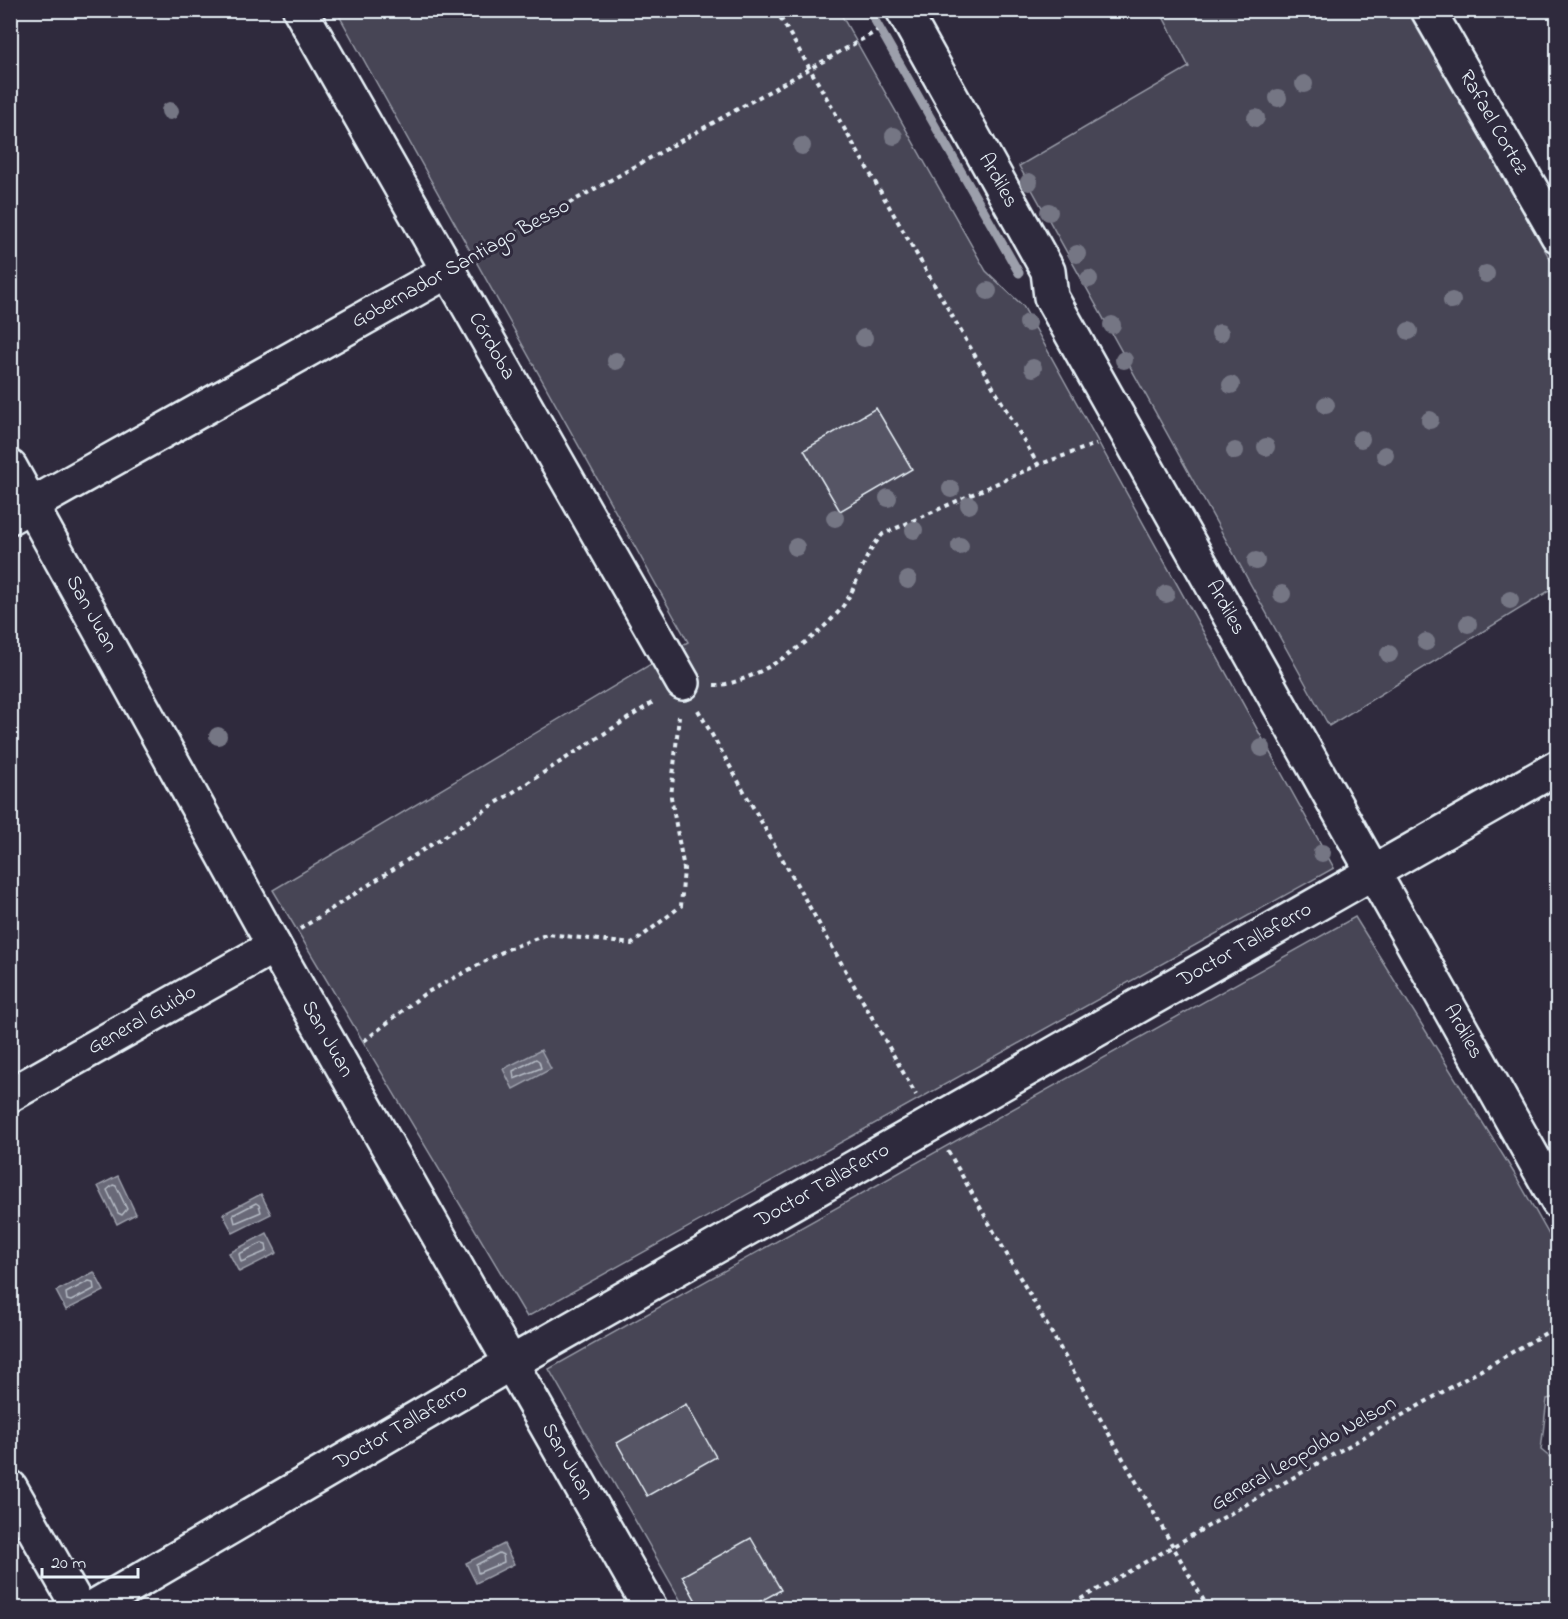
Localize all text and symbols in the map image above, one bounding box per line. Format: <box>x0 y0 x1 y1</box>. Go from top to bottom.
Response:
street label: Rafael Cortez <box>1451 65 1535 181</box>
street label: Ardiles <box>970 148 1025 213</box>
street label: Gobernador Santiago Besso <box>346 191 577 338</box>
street label: Córdoba <box>460 307 523 386</box>
street label: San Juan <box>58 570 125 658</box>
street label: Ardiles <box>1198 575 1253 641</box>
street label: Doctor Tallaferro <box>1171 895 1318 996</box>
street label: General Guido <box>82 978 202 1063</box>
street label: San Juan <box>293 995 361 1083</box>
street label: Ardiles <box>1435 999 1490 1065</box>
street label: Doctor Tallaferro <box>749 1135 895 1236</box>
street label: Doctor Tallaferro <box>328 1376 474 1479</box>
street label: General Leopoldo Nelson <box>1206 1389 1402 1519</box>
street label: San Juan <box>533 1418 601 1506</box>
scale bar <box>42 1541 138 1579</box>
text: 20 m <box>51 1551 86 1577</box>

